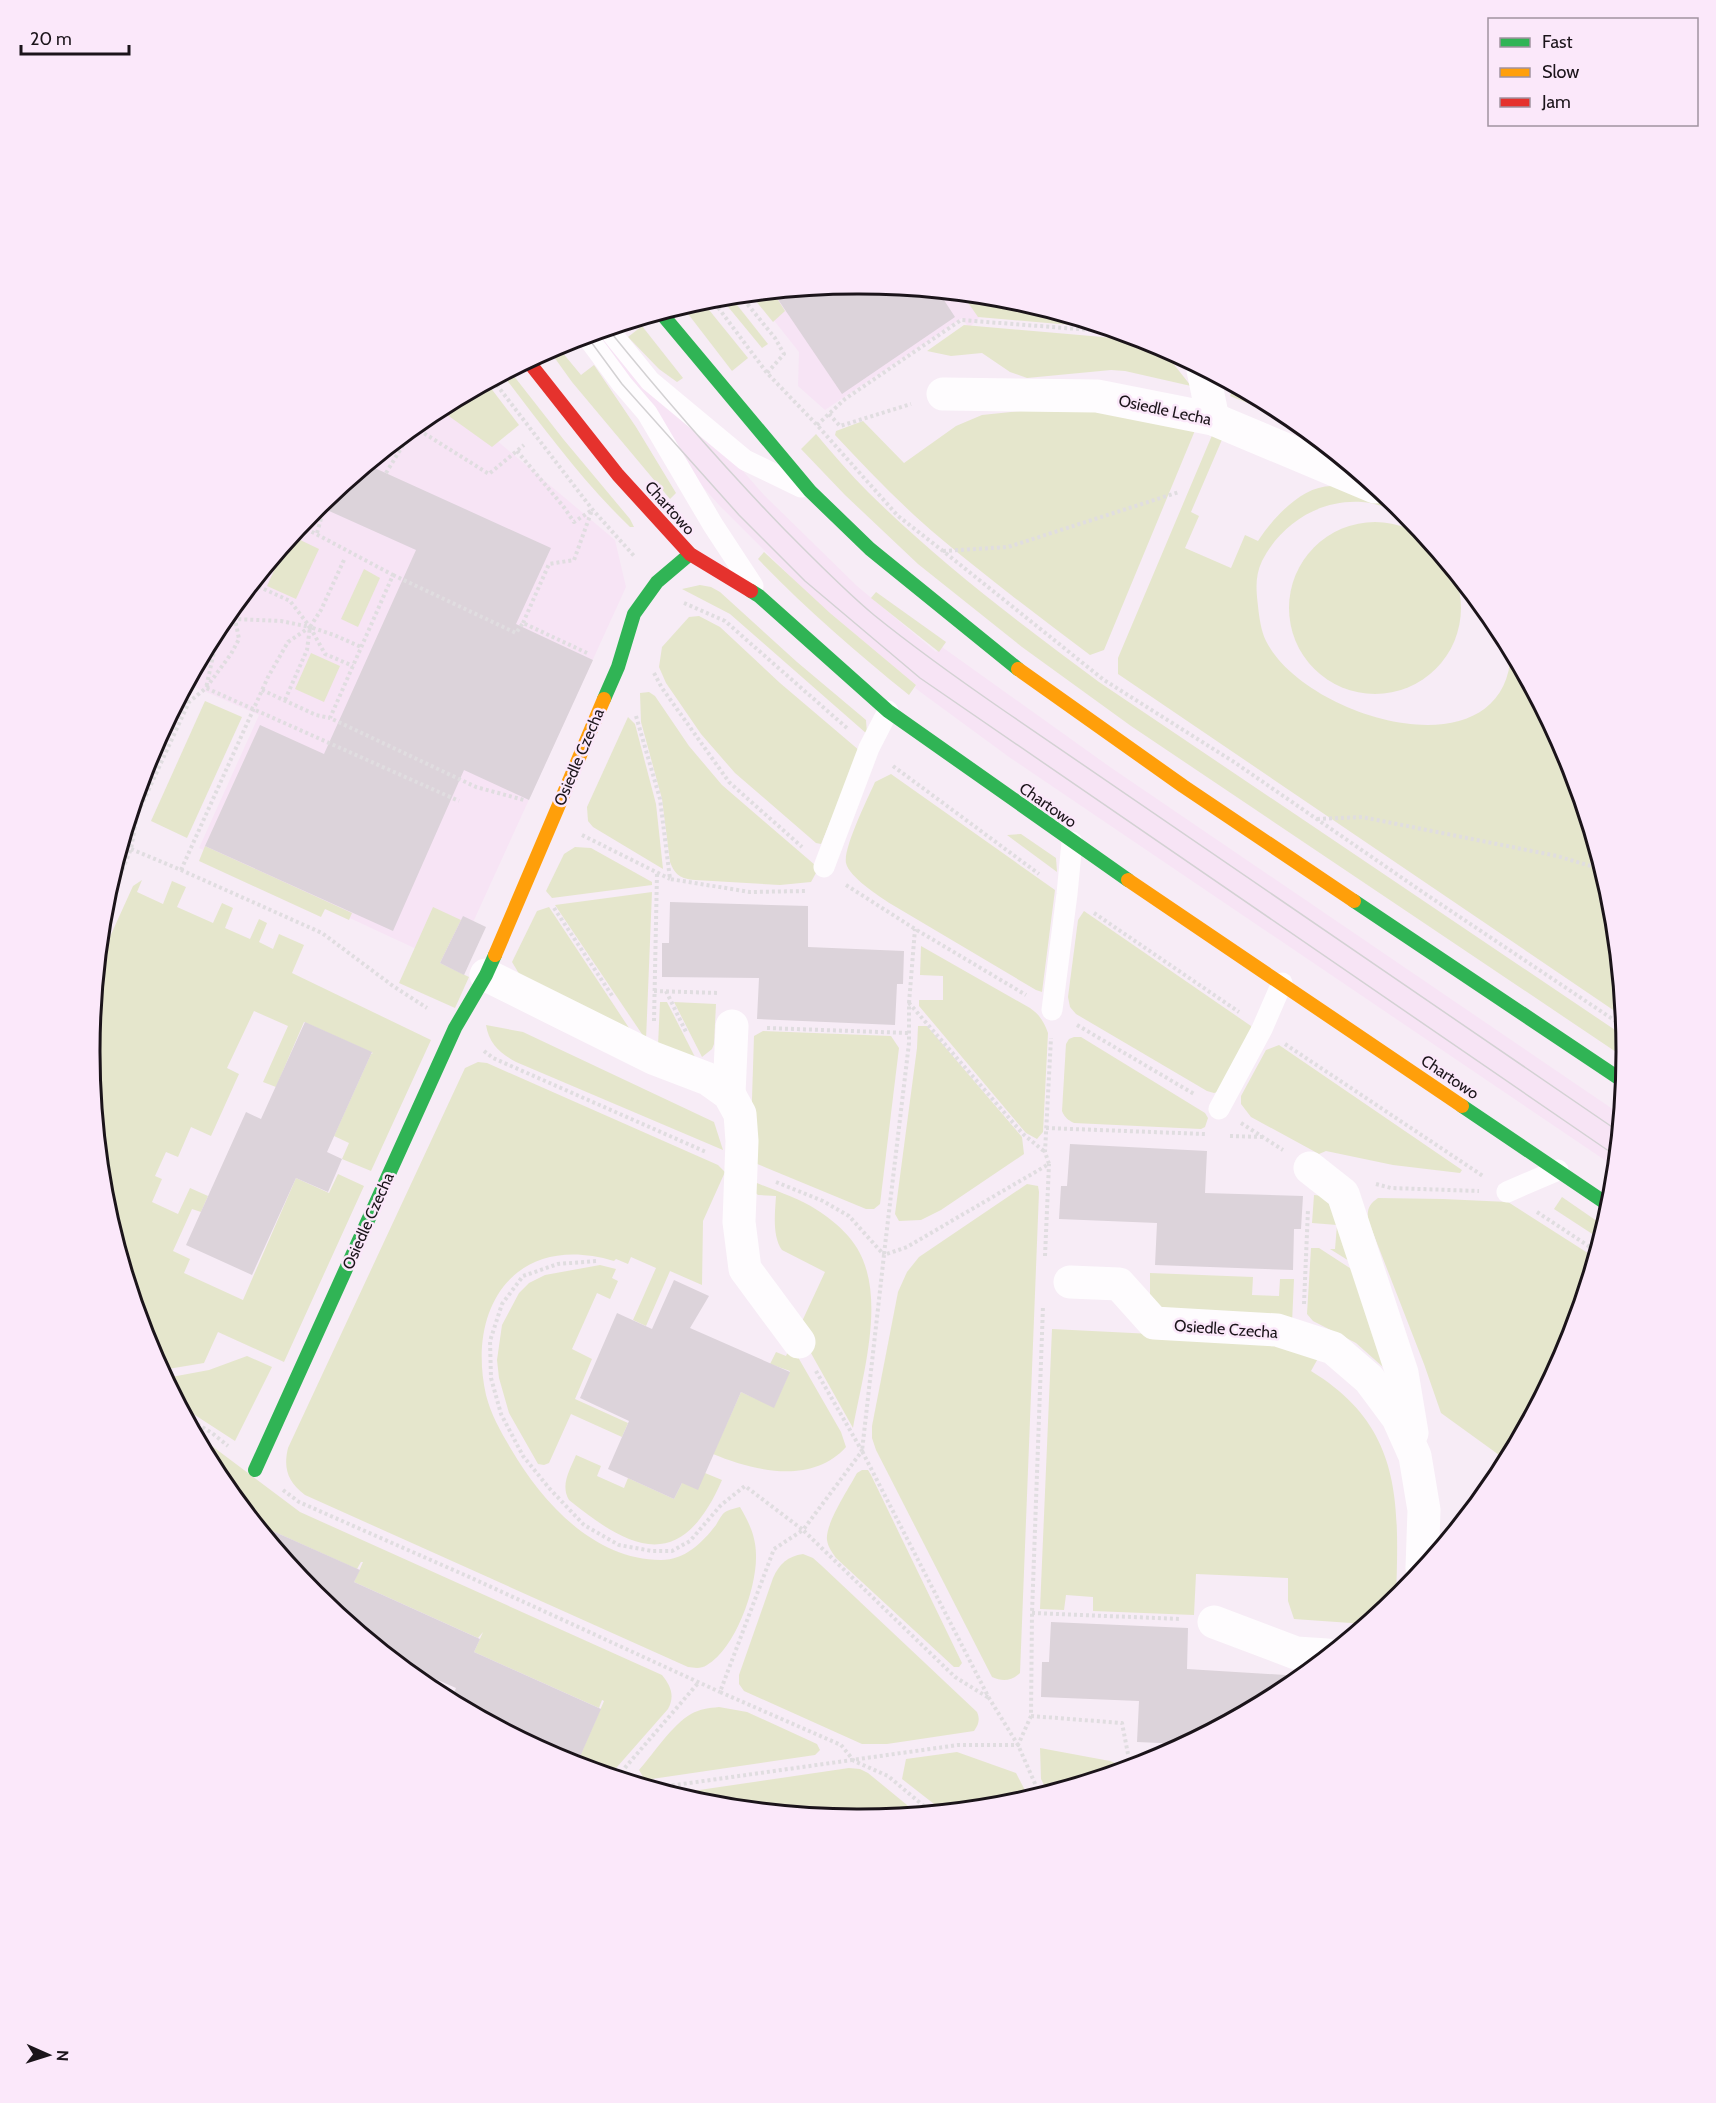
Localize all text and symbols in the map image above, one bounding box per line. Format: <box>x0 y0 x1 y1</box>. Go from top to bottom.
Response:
scale bar <box>21 18 129 56</box>
legend <box>1488 18 1698 126</box>
text: 20 m <box>30 28 72 50</box>
text: Fast <box>1542 31 1573 53</box>
text: Slow <box>1542 61 1579 83</box>
text: Jam <box>1541 91 1571 113</box>
street label: Osiedle Lecha <box>1117 391 1213 429</box>
street label: Chartowo <box>641 477 699 539</box>
street label: Osiedle Czecha <box>550 705 608 808</box>
street label: Chartowo <box>1016 778 1080 832</box>
street label: Chartowo <box>1417 1051 1483 1103</box>
street label: Osiedle Czecha <box>338 1169 398 1272</box>
street label: Osiedle Czecha <box>1174 1316 1279 1342</box>
north arrow <box>18 2025 78 2085</box>
text: N <box>53 2050 72 2062</box>

